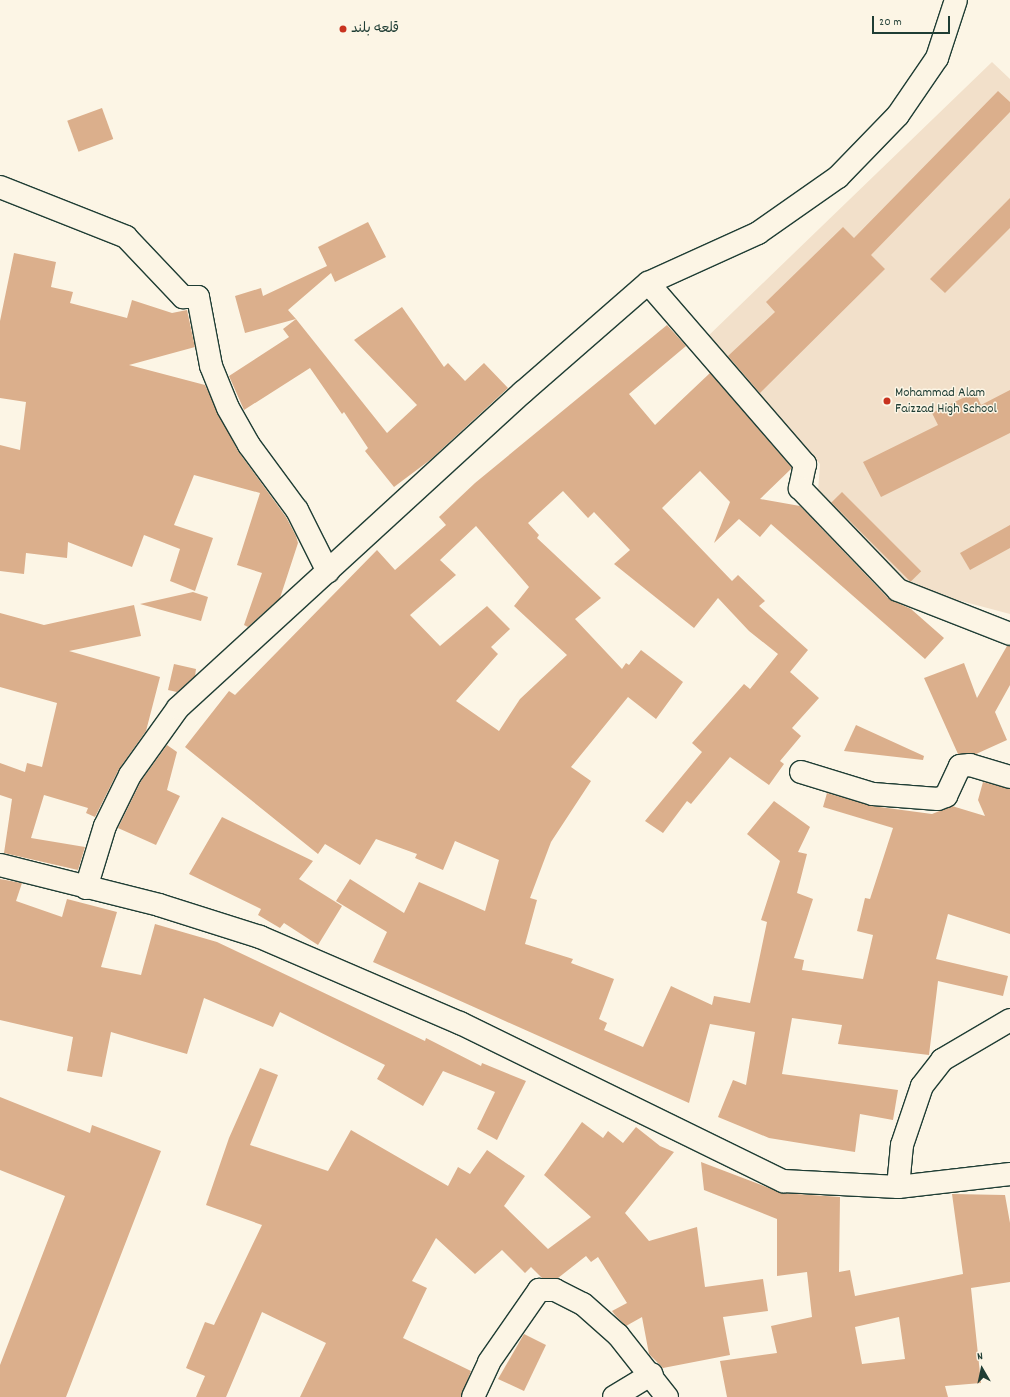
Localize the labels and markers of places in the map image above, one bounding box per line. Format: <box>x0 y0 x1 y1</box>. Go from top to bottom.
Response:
place label: قلعه بلند <box>351 21 399 37</box>
marker: قلعه بلند <box>338 24 348 34</box>
place label: Mohammad Alam Faizzad High School <box>895 385 997 418</box>
marker: Mohammad Alam Faizzad High School <box>882 396 892 406</box>

